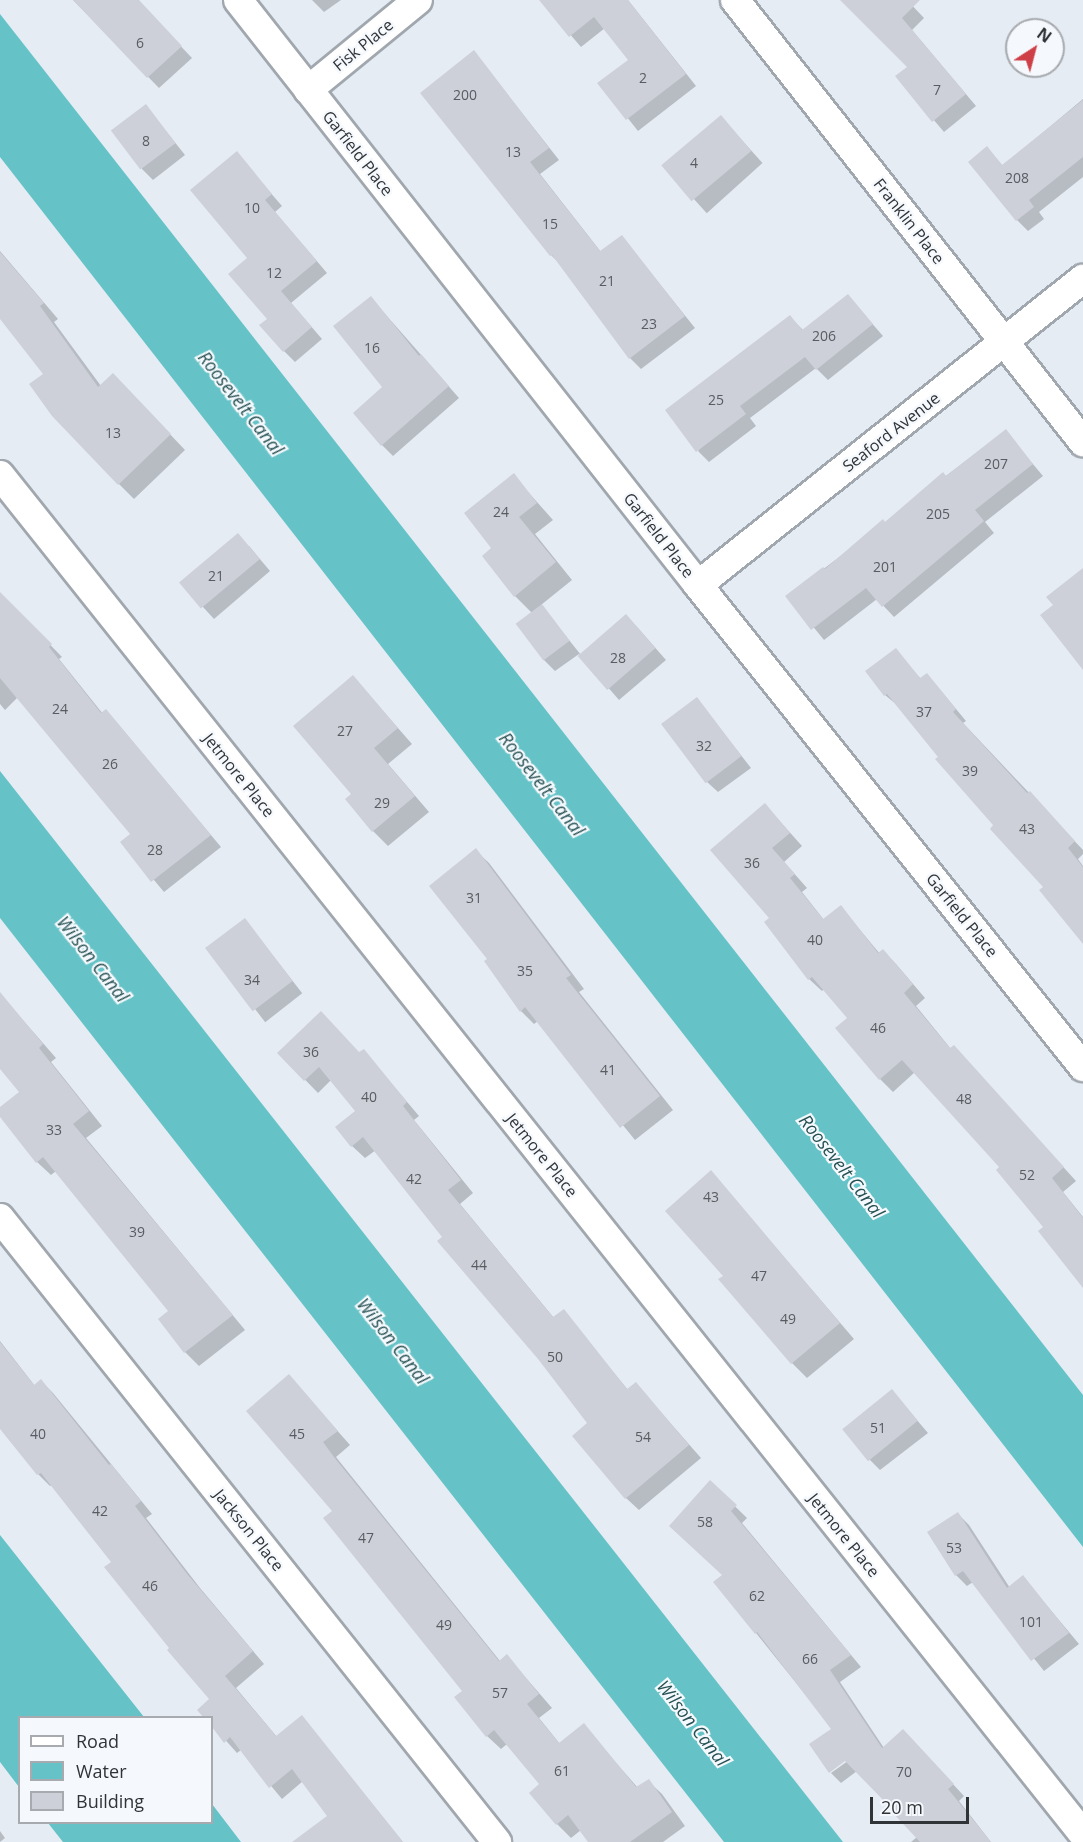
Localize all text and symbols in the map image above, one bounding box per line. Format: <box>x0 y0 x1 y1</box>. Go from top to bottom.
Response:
street label: Fisk Place <box>329 15 397 75</box>
north arrow <box>1005 18 1065 78</box>
text: N <box>1033 22 1056 48</box>
house number: 6 <box>136 35 144 51</box>
house number: 2 <box>639 70 647 86</box>
house number: 7 <box>933 82 941 98</box>
house number: 200 <box>453 87 477 103</box>
street label: Garfield Place <box>319 107 397 199</box>
house number: 8 <box>142 133 150 149</box>
house number: 13 <box>505 144 521 160</box>
house number: 4 <box>690 155 698 171</box>
house number: 208 <box>1005 170 1029 186</box>
street label: Franklin Place <box>870 174 948 268</box>
house number: 10 <box>244 200 260 216</box>
house number: 15 <box>542 216 558 232</box>
house number: 12 <box>266 265 282 281</box>
house number: 21 <box>599 273 615 289</box>
house number: 23 <box>641 316 657 332</box>
house number: 206 <box>812 328 836 344</box>
house number: 16 <box>364 340 380 356</box>
water label: Roosevelt Canal <box>194 347 288 459</box>
street label: Seaford Avenue <box>839 388 943 476</box>
house number: 25 <box>708 392 724 408</box>
house number: 13 <box>105 425 121 441</box>
house number: 207 <box>984 456 1008 472</box>
street label: Garfield Place <box>620 489 698 581</box>
house number: 24 <box>493 504 509 520</box>
house number: 205 <box>926 506 950 522</box>
house number: 201 <box>873 559 897 575</box>
house number: 21 <box>208 568 224 584</box>
house number: 28 <box>610 650 626 666</box>
house number: 24 <box>52 701 68 717</box>
house number: 37 <box>916 704 932 720</box>
house number: 27 <box>337 723 353 739</box>
water label: Roosevelt Canal <box>495 728 589 840</box>
street label: Jetmore Place <box>199 729 279 821</box>
house number: 32 <box>696 738 712 754</box>
house number: 26 <box>102 756 118 772</box>
house number: 39 <box>962 763 978 779</box>
house number: 29 <box>374 795 390 811</box>
house number: 43 <box>1019 821 1035 837</box>
house number: 28 <box>147 842 163 858</box>
house number: 36 <box>744 855 760 871</box>
street label: Garfield Place <box>922 869 1002 961</box>
house number: 31 <box>466 890 482 906</box>
water label: Wilson Canal <box>53 912 133 1006</box>
house number: 40 <box>807 932 823 948</box>
house number: 35 <box>517 963 533 979</box>
house number: 34 <box>244 972 260 988</box>
house number: 46 <box>870 1020 886 1036</box>
house number: 36 <box>303 1044 319 1060</box>
house number: 41 <box>600 1062 616 1078</box>
house number: 40 <box>361 1089 377 1105</box>
house number: 48 <box>956 1091 972 1107</box>
street label: Jetmore Place <box>502 1109 582 1201</box>
water label: Roosevelt Canal <box>795 1110 889 1222</box>
house number: 33 <box>46 1122 62 1138</box>
house number: 52 <box>1019 1167 1035 1183</box>
house number: 42 <box>406 1171 422 1187</box>
house number: 43 <box>703 1189 719 1205</box>
house number: 39 <box>129 1224 145 1240</box>
house number: 44 <box>471 1257 487 1273</box>
house number: 47 <box>751 1268 767 1284</box>
water label: Wilson Canal <box>353 1294 433 1388</box>
house number: 49 <box>780 1311 796 1327</box>
house number: 50 <box>547 1349 563 1365</box>
house number: 51 <box>870 1420 886 1436</box>
house number: 40 <box>30 1426 46 1442</box>
house number: 45 <box>289 1426 305 1442</box>
house number: 54 <box>635 1429 651 1445</box>
street label: Jackson Place <box>210 1485 288 1575</box>
street label: Jetmore Place <box>804 1489 884 1581</box>
house number: 42 <box>92 1503 108 1519</box>
house number: 58 <box>697 1514 713 1530</box>
house number: 47 <box>358 1530 374 1546</box>
house number: 53 <box>946 1540 962 1556</box>
house number: 46 <box>142 1578 158 1594</box>
house number: 62 <box>749 1588 765 1604</box>
house number: 101 <box>1019 1614 1043 1630</box>
house number: 49 <box>436 1617 452 1633</box>
house number: 66 <box>802 1651 818 1667</box>
water label: Wilson Canal <box>653 1676 733 1770</box>
house number: 57 <box>492 1685 508 1701</box>
legend <box>18 1716 213 1824</box>
text: Road <box>76 1729 119 1753</box>
text: Water <box>76 1759 127 1783</box>
house number: 61 <box>554 1763 570 1779</box>
house number: 70 <box>896 1764 912 1780</box>
scale bar <box>873 1785 972 1823</box>
text: Building <box>76 1789 144 1813</box>
text: 20 m <box>881 1795 923 1819</box>

